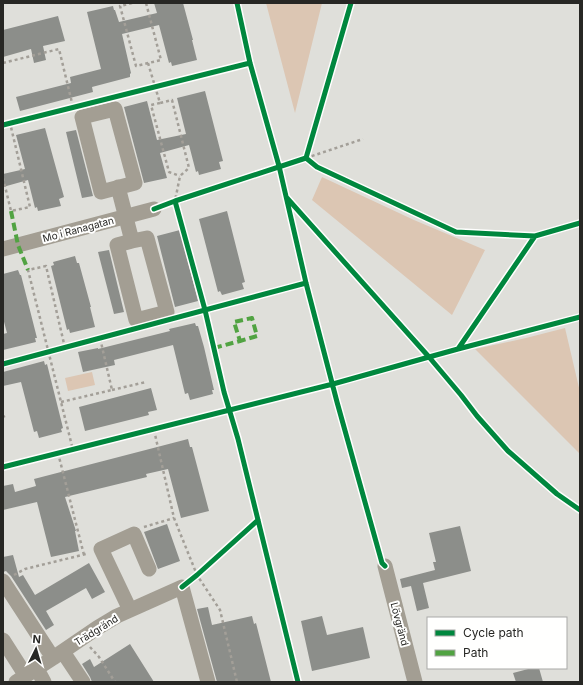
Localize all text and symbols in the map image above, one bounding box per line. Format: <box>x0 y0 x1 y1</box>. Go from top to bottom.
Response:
street label: Mo i Ranagatan <box>41 214 115 244</box>
street label: Lövgränd <box>388 601 412 647</box>
street label: Trädgränd <box>72 612 120 648</box>
legend <box>427 617 567 669</box>
text: Cycle path <box>463 625 524 640</box>
north arrow <box>16 629 56 669</box>
text: N <box>32 632 42 646</box>
text: Path <box>463 645 488 660</box>

